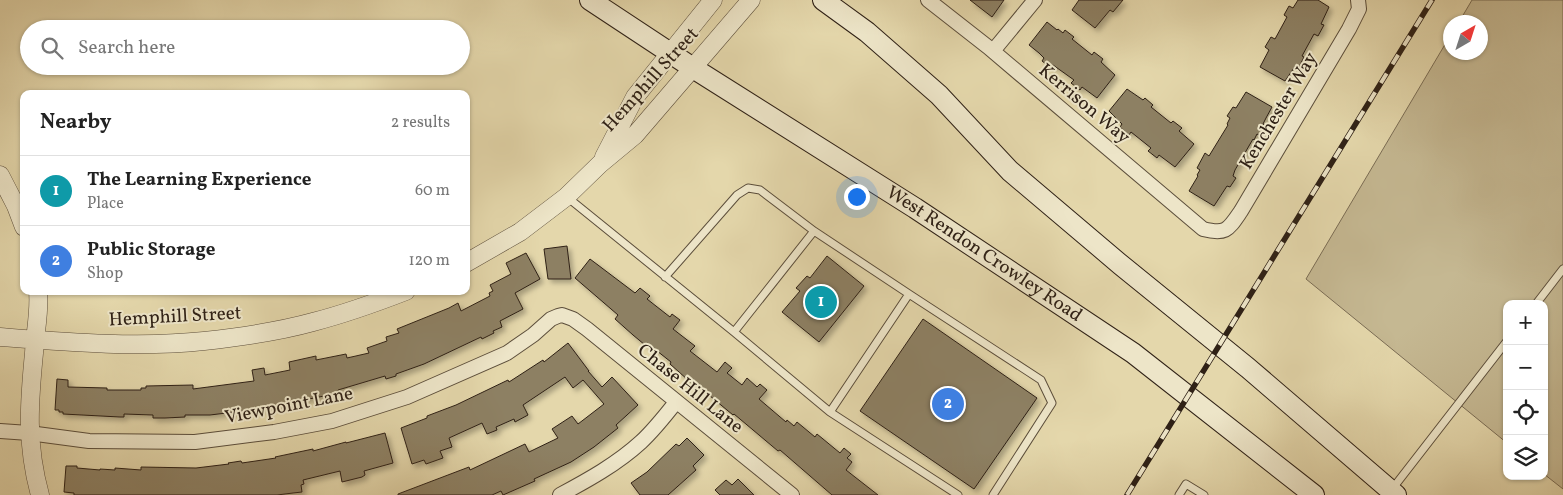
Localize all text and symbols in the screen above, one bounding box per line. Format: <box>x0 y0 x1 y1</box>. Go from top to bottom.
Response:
north arrow <box>1443 15 1488 60</box>
search box <box>20 20 470 75</box>
street label: Hemphill Street <box>597 22 705 138</box>
icon: search <box>38 34 66 62</box>
text: Search here <box>78 35 175 61</box>
street label: Kenchester Way <box>1234 48 1324 174</box>
street label: Kerrison Way <box>1033 58 1135 150</box>
text: Nearby <box>40 108 111 137</box>
text: 2 results <box>391 112 450 134</box>
text: The Learning Experience <box>87 167 311 193</box>
text: 1 <box>53 180 59 202</box>
text: 60 m <box>415 180 450 202</box>
street label: West Rendon Crowley Road <box>881 180 1087 329</box>
your location <box>844 184 870 210</box>
text: Place <box>87 193 124 215</box>
text: Public Storage <box>87 237 216 263</box>
text: 2 <box>52 250 60 272</box>
text: 120 m <box>408 250 450 272</box>
text: Shop <box>87 263 123 285</box>
pin: 1 <box>805 283 837 321</box>
map controls <box>1503 300 1548 480</box>
button: + <box>1503 300 1548 345</box>
street label: Hemphill Street <box>108 301 242 333</box>
street label: Chase Hill Lane <box>631 338 749 440</box>
button: − <box>1503 345 1548 390</box>
street label: Viewpoint Lane <box>223 381 355 431</box>
pin: 2 <box>932 385 964 423</box>
button: locate <box>1503 390 1548 435</box>
button: layers <box>1503 435 1548 480</box>

